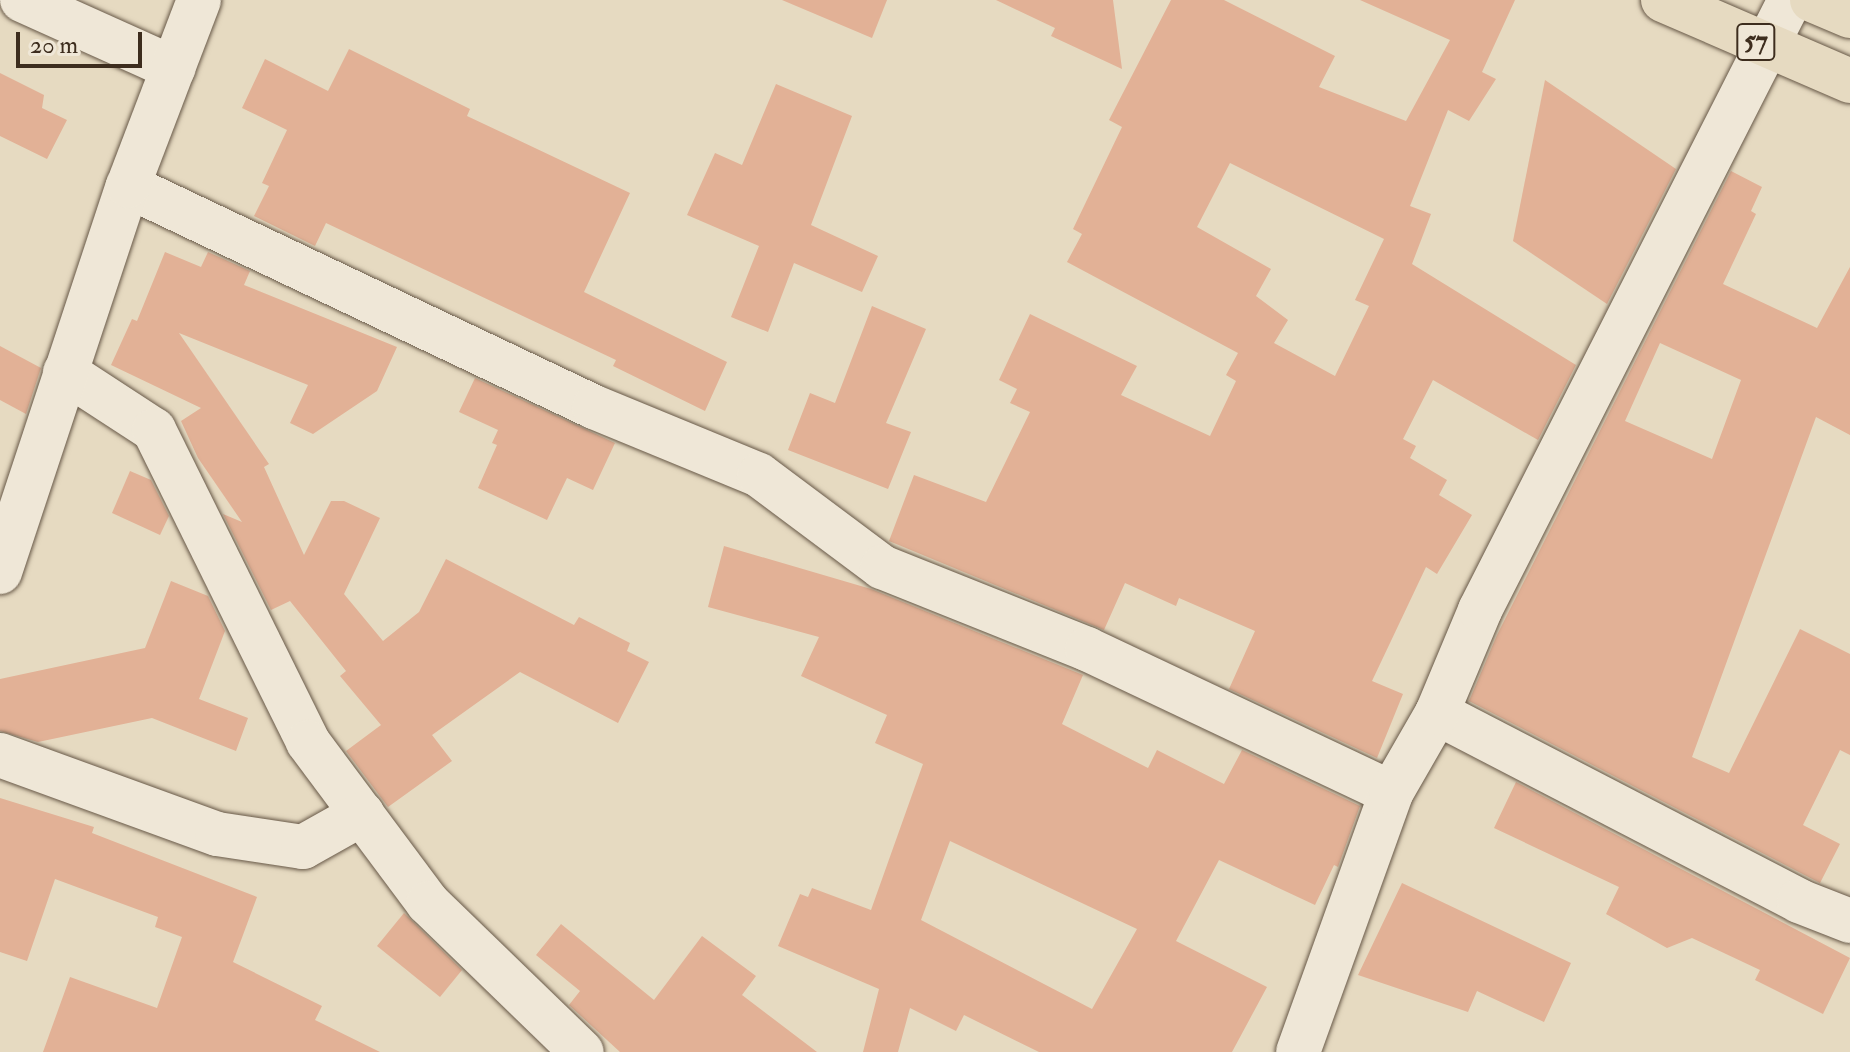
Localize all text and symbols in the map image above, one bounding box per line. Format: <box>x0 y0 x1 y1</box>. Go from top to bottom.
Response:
scale bar <box>20 16 146 66</box>
road number: 57 <box>1736 20 1776 64</box>
text: 20 m <box>30 30 78 61</box>

